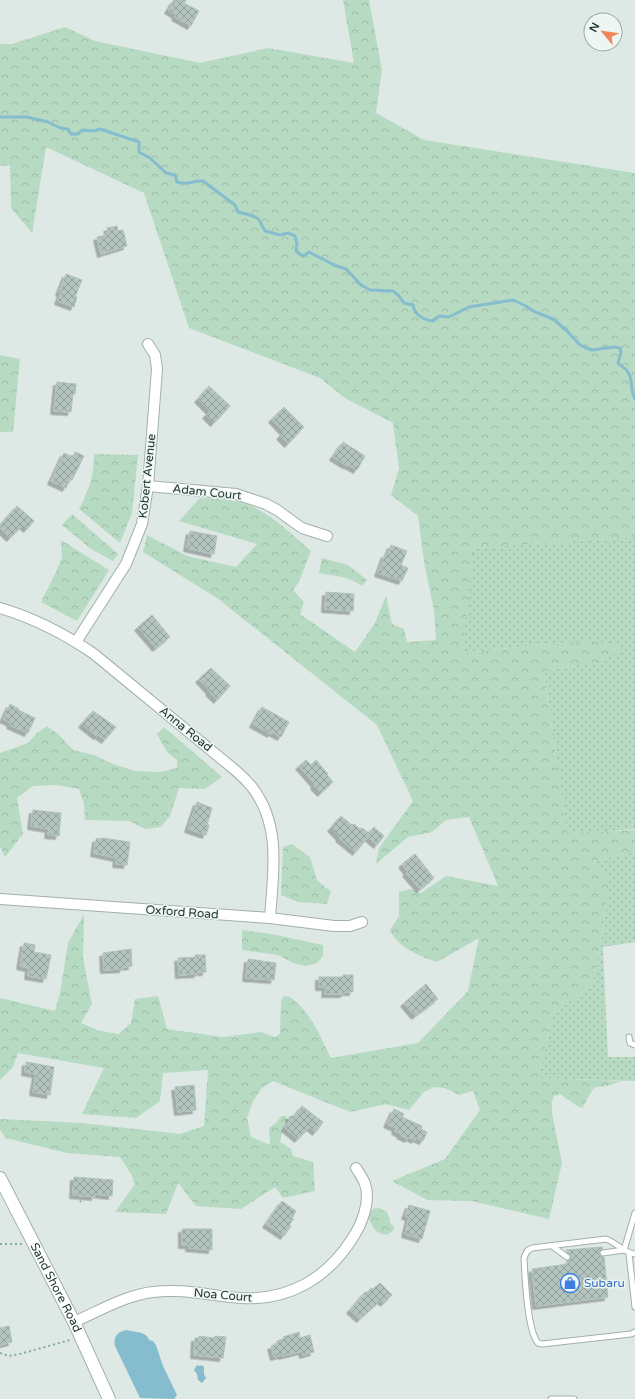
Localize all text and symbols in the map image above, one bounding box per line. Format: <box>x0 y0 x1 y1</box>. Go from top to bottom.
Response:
north arrow <box>583 12 623 52</box>
text: N <box>587 20 603 34</box>
street label: Kobert Avenue <box>136 433 158 519</box>
street label: Adam Court <box>172 481 243 503</box>
street label: Anna Road <box>157 704 215 754</box>
street label: Oxford Road <box>145 902 219 922</box>
street label: Sand Shore Road <box>27 1240 85 1334</box>
shop icon: Subaru <box>559 1272 581 1294</box>
place label: Subaru <box>584 1276 625 1290</box>
street label: Noa Court <box>193 1285 253 1305</box>

